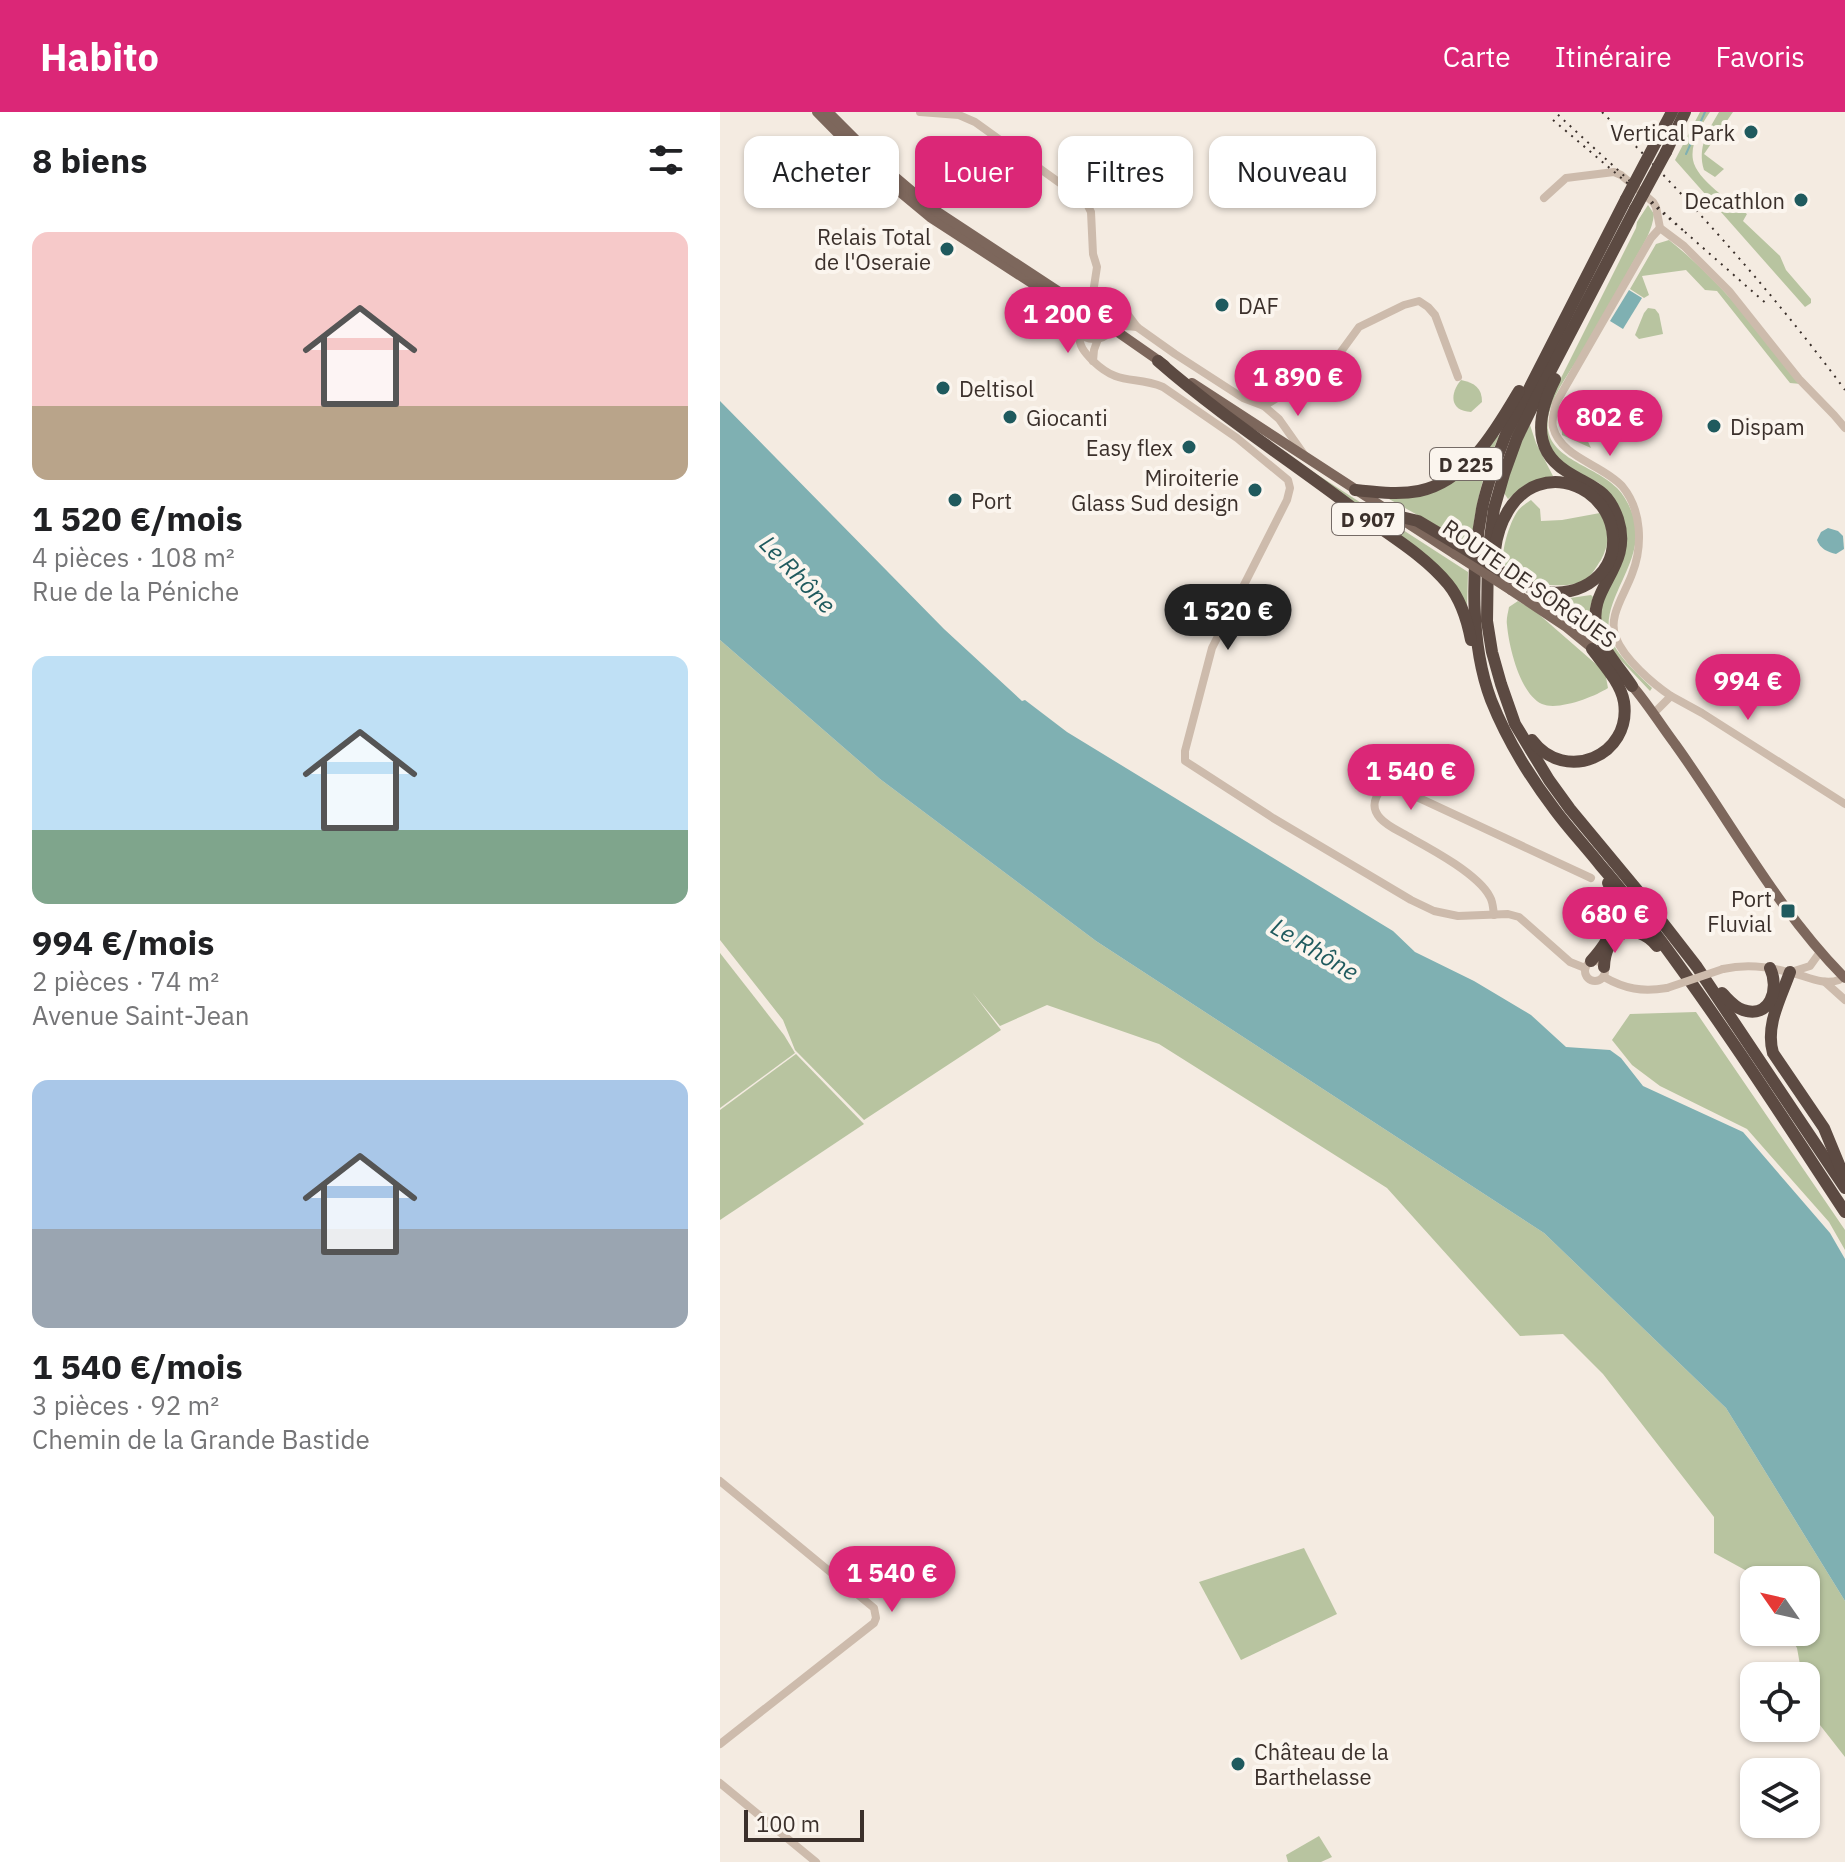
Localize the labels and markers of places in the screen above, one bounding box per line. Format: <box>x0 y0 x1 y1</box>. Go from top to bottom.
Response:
place label: Vertical Park <box>1610 118 1735 147</box>
marker: Vertical Park <box>1742 123 1760 141</box>
place label: Decathlon <box>1684 186 1785 215</box>
marker: Decathlon <box>1792 191 1810 209</box>
place label: Relais Total de l'Oseraie <box>814 222 931 276</box>
marker: Relais Total de l'Oseraie <box>938 240 956 258</box>
pin: 1 200 € <box>994 287 1142 355</box>
place label: DAF <box>1238 291 1279 320</box>
marker: DAF <box>1213 296 1231 314</box>
pin: 1 890 € <box>1224 350 1372 418</box>
place label: Deltisol <box>959 374 1034 403</box>
marker: Deltisol <box>934 379 952 397</box>
pin: 802 € <box>1554 390 1666 458</box>
place label: Giocanti <box>1026 403 1108 432</box>
marker: Giocanti <box>1001 408 1019 426</box>
place label: Dispam <box>1730 412 1805 441</box>
marker: Dispam <box>1705 417 1723 435</box>
place label: Easy flex <box>1086 433 1173 462</box>
marker: Easy flex <box>1180 438 1198 456</box>
place label: Miroiterie Glass Sud design <box>1071 463 1239 517</box>
marker: Miroiterie Glass Sud design <box>1246 481 1264 499</box>
place label: Port <box>971 486 1012 515</box>
marker: Port <box>946 491 964 509</box>
pin: 1 520 € <box>1154 584 1302 652</box>
pin: 994 € <box>1692 654 1804 722</box>
pin: 1 540 € <box>1337 744 1485 812</box>
place label: Port Fluvial <box>1707 884 1772 938</box>
pin: 680 € <box>1559 887 1671 955</box>
marker: Port Fluvial <box>1779 902 1797 920</box>
pin: 1 540 € <box>818 1546 966 1614</box>
place label: Château de la Barthelasse <box>1254 1737 1389 1791</box>
marker: Château de la Barthelasse <box>1229 1755 1247 1773</box>

